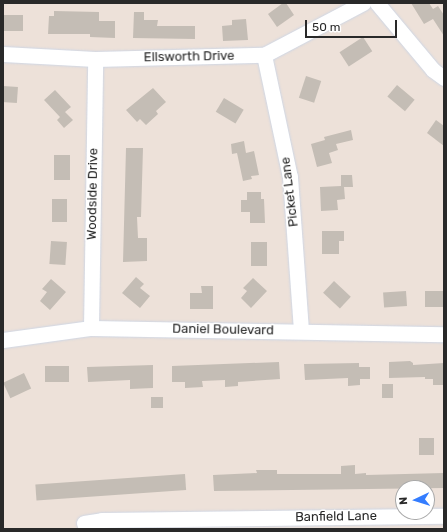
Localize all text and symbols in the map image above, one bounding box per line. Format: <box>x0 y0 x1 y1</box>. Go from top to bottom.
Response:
scale bar <box>307 12 399 38</box>
text: 50 m <box>312 20 340 34</box>
street label: Ellsworth Drive <box>143 48 235 66</box>
street label: Woodside Drive <box>84 148 102 240</box>
street label: Picket Lane <box>278 156 302 228</box>
street label: Daniel Boulevard <box>172 321 274 339</box>
north arrow <box>395 480 435 520</box>
text: N <box>397 496 410 505</box>
street label: Banfield Lane <box>295 508 377 526</box>

